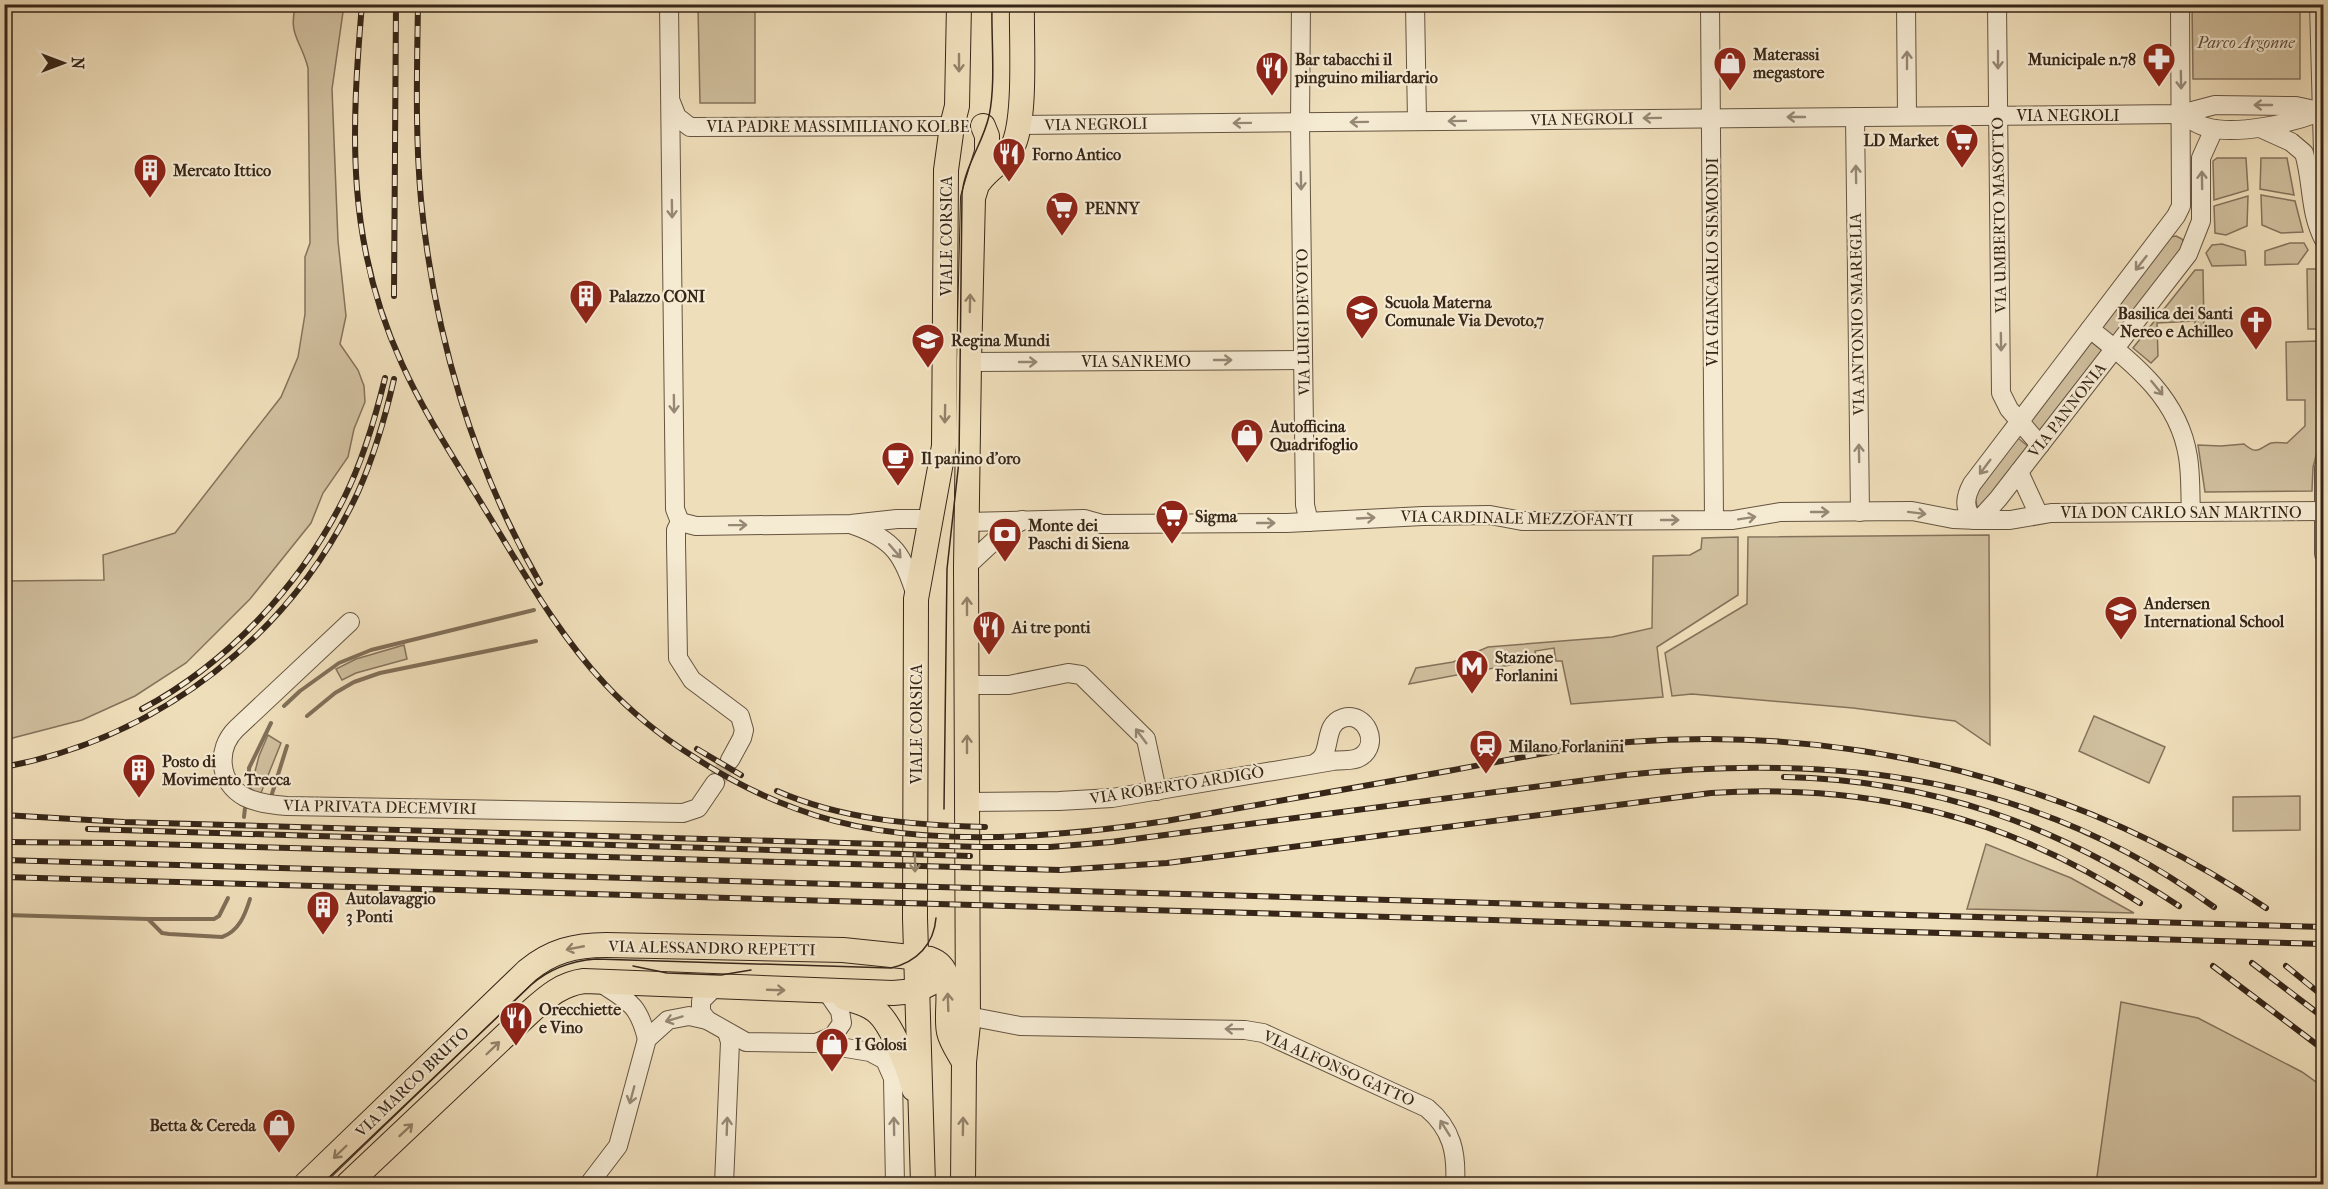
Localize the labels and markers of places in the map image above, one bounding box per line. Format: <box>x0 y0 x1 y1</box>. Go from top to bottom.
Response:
pharmacy icon: Municipale n.78 <box>2141 41 2177 88</box>
shop icon: Materassi megastore <box>1712 45 1748 92</box>
place label: Materassi megastore <box>1752 45 1824 83</box>
restaurant icon: Bar tabacchi il pinguino miliardario <box>1254 50 1290 97</box>
place label: Bar tabacchi il pinguino miliardario <box>1294 50 1438 88</box>
place label: Municipale n.78 <box>2027 50 2136 70</box>
supermarket icon: LD Market <box>1944 122 1980 169</box>
place label: LD Market <box>1863 131 1939 150</box>
restaurant icon: Forno Antico <box>991 136 1027 183</box>
place label: Forno Antico <box>1031 145 1121 164</box>
building icon: Mercato Ittico <box>132 152 168 199</box>
place label: Mercato Ittico <box>172 161 271 180</box>
supermarket icon: PENNY <box>1044 190 1080 237</box>
place label: PENNY <box>1085 199 1141 218</box>
building icon: Palazzo CONI <box>568 278 604 325</box>
place label: Palazzo CONI <box>609 287 706 306</box>
school or university icon: Scuola Materna Comunale Via Devoto,7 <box>1344 293 1380 340</box>
place label: Scuola Materna Comunale Via Devoto,7 <box>1385 293 1544 330</box>
place label: Basilica dei Santi Nereo e Achilleo <box>2118 304 2233 341</box>
church icon: Basilica dei Santi Nereo e Achilleo <box>2238 304 2274 351</box>
school or university icon: Regina Mundi <box>910 322 946 369</box>
place label: Regina Mundi <box>951 331 1050 351</box>
shop icon: Autofficina Quadrifoglio <box>1229 417 1265 464</box>
place label: Autofficina Quadrifoglio <box>1269 417 1358 455</box>
cafe icon: Il panino d'oro <box>880 440 916 487</box>
place label: Il panino d'oro <box>921 449 1021 469</box>
supermarket icon: Sigma <box>1154 498 1190 545</box>
place label: Sigma <box>1195 507 1238 527</box>
bank icon: Monte dei Paschi di Siena <box>987 516 1023 563</box>
place label: Monte dei Paschi di Siena <box>1027 516 1130 553</box>
school or university icon: Andersen International School <box>2103 594 2139 641</box>
place label: Andersen International School <box>2143 594 2285 631</box>
restaurant icon: Ai tre ponti <box>971 609 1007 656</box>
place label: Ai tre ponti <box>1011 618 1091 638</box>
metro station icon: Stazione Forlanini <box>1454 648 1490 695</box>
place label: Stazione Forlanini <box>1494 648 1558 685</box>
station icon: Milano Forlanini <box>1468 728 1504 775</box>
place label: Milano Forlanini <box>1508 737 1624 756</box>
building icon: Posto di Movimento Trecca <box>121 752 157 799</box>
place label: Posto di Movimento Trecca <box>161 752 291 789</box>
building icon: Autolavaggio 3 Ponti <box>305 889 341 936</box>
place label: Autolavaggio 3 Ponti <box>345 889 436 927</box>
restaurant icon: Orecchiette e Vino <box>498 1000 534 1047</box>
place label: Orecchiette e Vino <box>539 1000 621 1037</box>
shop icon: I Golosi <box>814 1026 850 1073</box>
place label: I Golosi <box>855 1035 907 1054</box>
shop icon: Betta & Cereda <box>261 1107 297 1154</box>
place label: Betta & Cereda <box>149 1116 257 1135</box>

